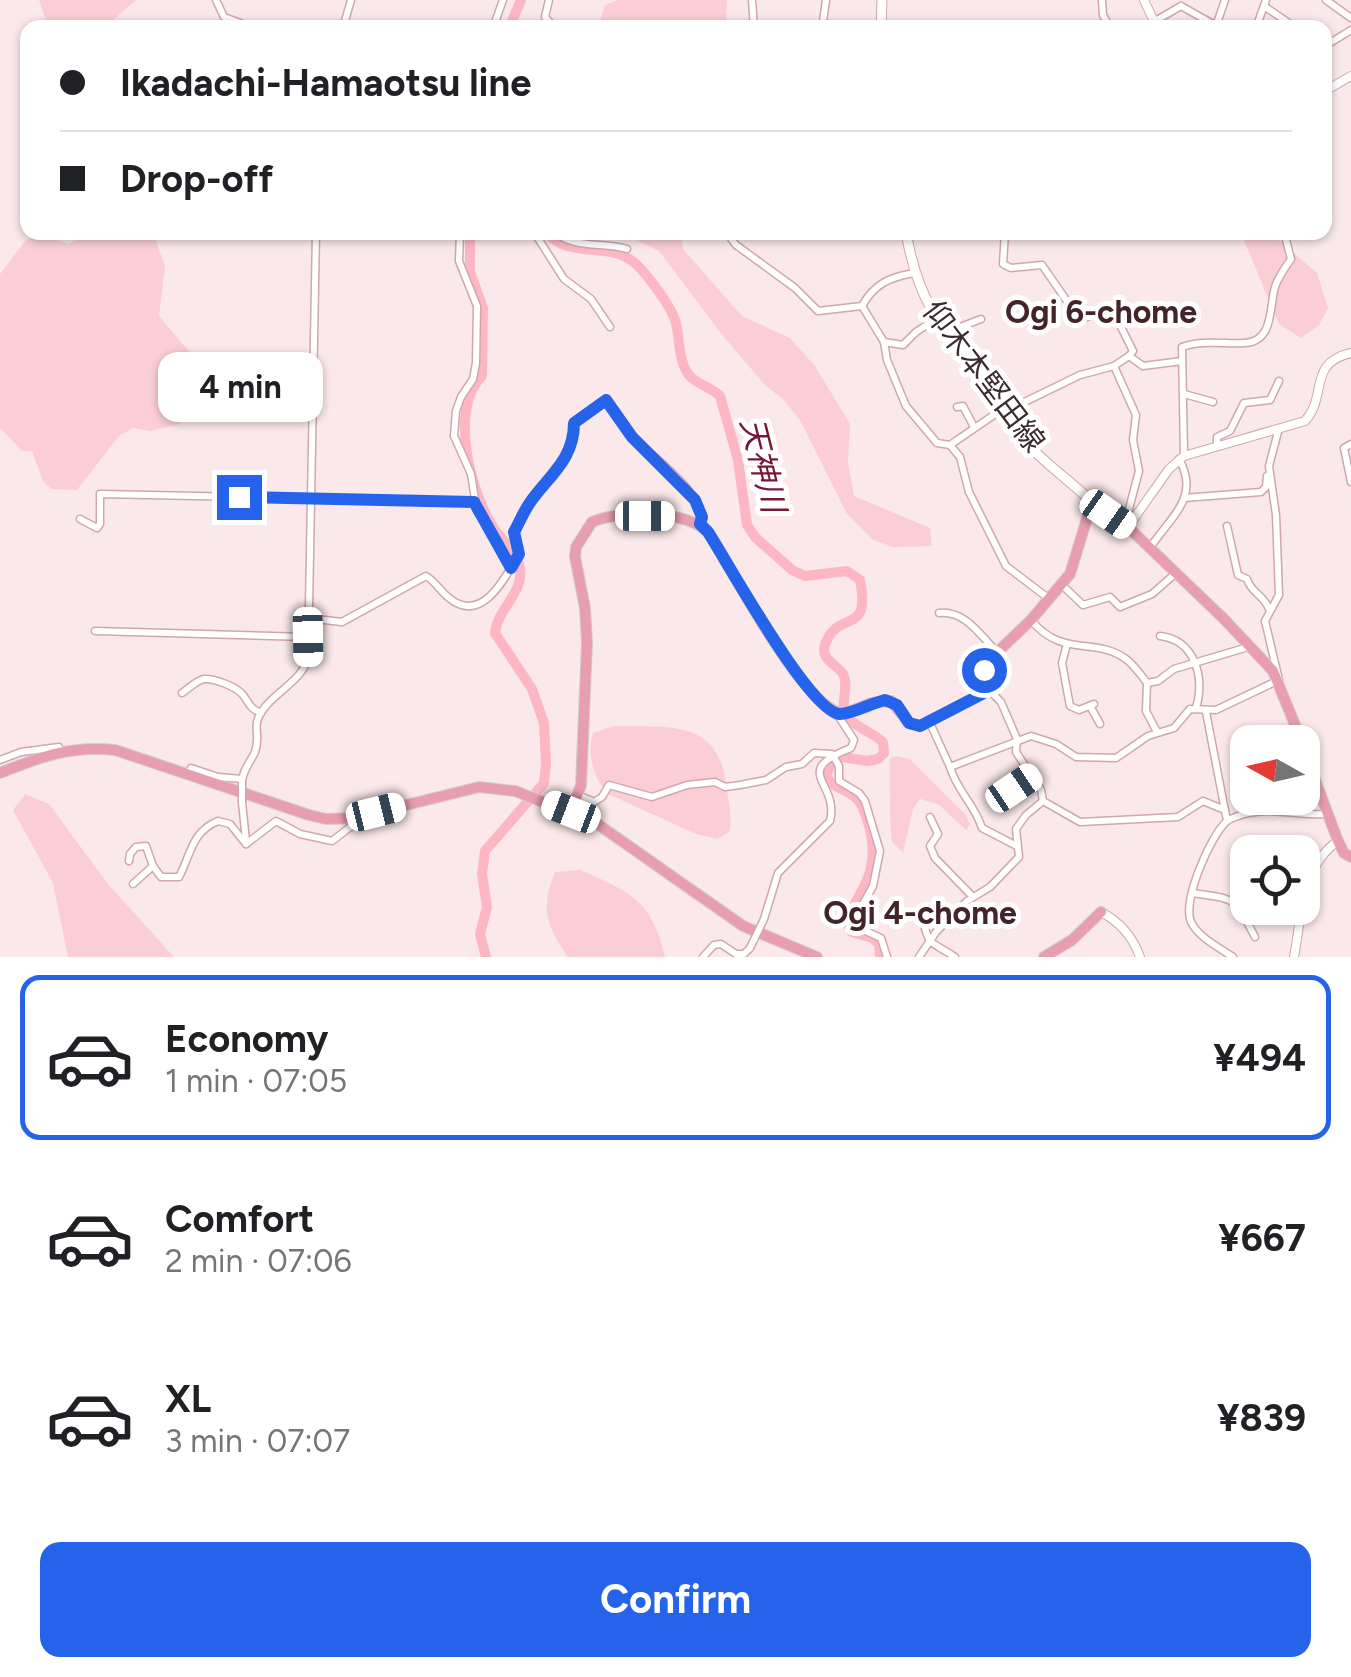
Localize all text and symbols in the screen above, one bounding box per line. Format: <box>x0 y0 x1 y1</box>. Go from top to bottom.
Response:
text: Ikadachi-Hamaotsu line <box>120 60 531 106</box>
text: Drop-off <box>120 156 273 202</box>
street label: 仰木本堅田線 <box>915 293 1053 459</box>
district label: Ogi 6-chome <box>1005 293 1197 331</box>
callout: 4 min <box>156 352 322 422</box>
text: 4 min <box>199 368 282 406</box>
water label: 天神川 <box>733 414 794 519</box>
route end <box>217 475 262 520</box>
car <box>1075 485 1141 543</box>
car <box>615 501 675 531</box>
car <box>292 607 324 667</box>
route start <box>962 648 1007 693</box>
north arrow <box>1230 725 1320 815</box>
map controls <box>1230 725 1320 925</box>
car <box>981 759 1047 817</box>
car <box>538 787 604 837</box>
car <box>343 790 409 834</box>
button: locate <box>1230 835 1320 925</box>
district label: Ogi 4-chome <box>823 894 1017 932</box>
icon: car <box>45 1013 135 1103</box>
text: Economy <box>165 1016 328 1062</box>
text: ¥494 <box>1213 1035 1306 1081</box>
text: 1 min · 07:05 <box>165 1062 347 1100</box>
icon: car <box>45 1193 135 1283</box>
text: Comfort <box>165 1196 314 1242</box>
text: ¥667 <box>1218 1215 1306 1261</box>
text: 2 min · 07:06 <box>165 1242 352 1280</box>
icon: car <box>45 1373 135 1463</box>
text: XL <box>165 1376 211 1422</box>
text: ¥839 <box>1217 1395 1306 1441</box>
text: 3 min · 07:07 <box>165 1422 350 1460</box>
button: Confirm <box>40 1542 1311 1657</box>

